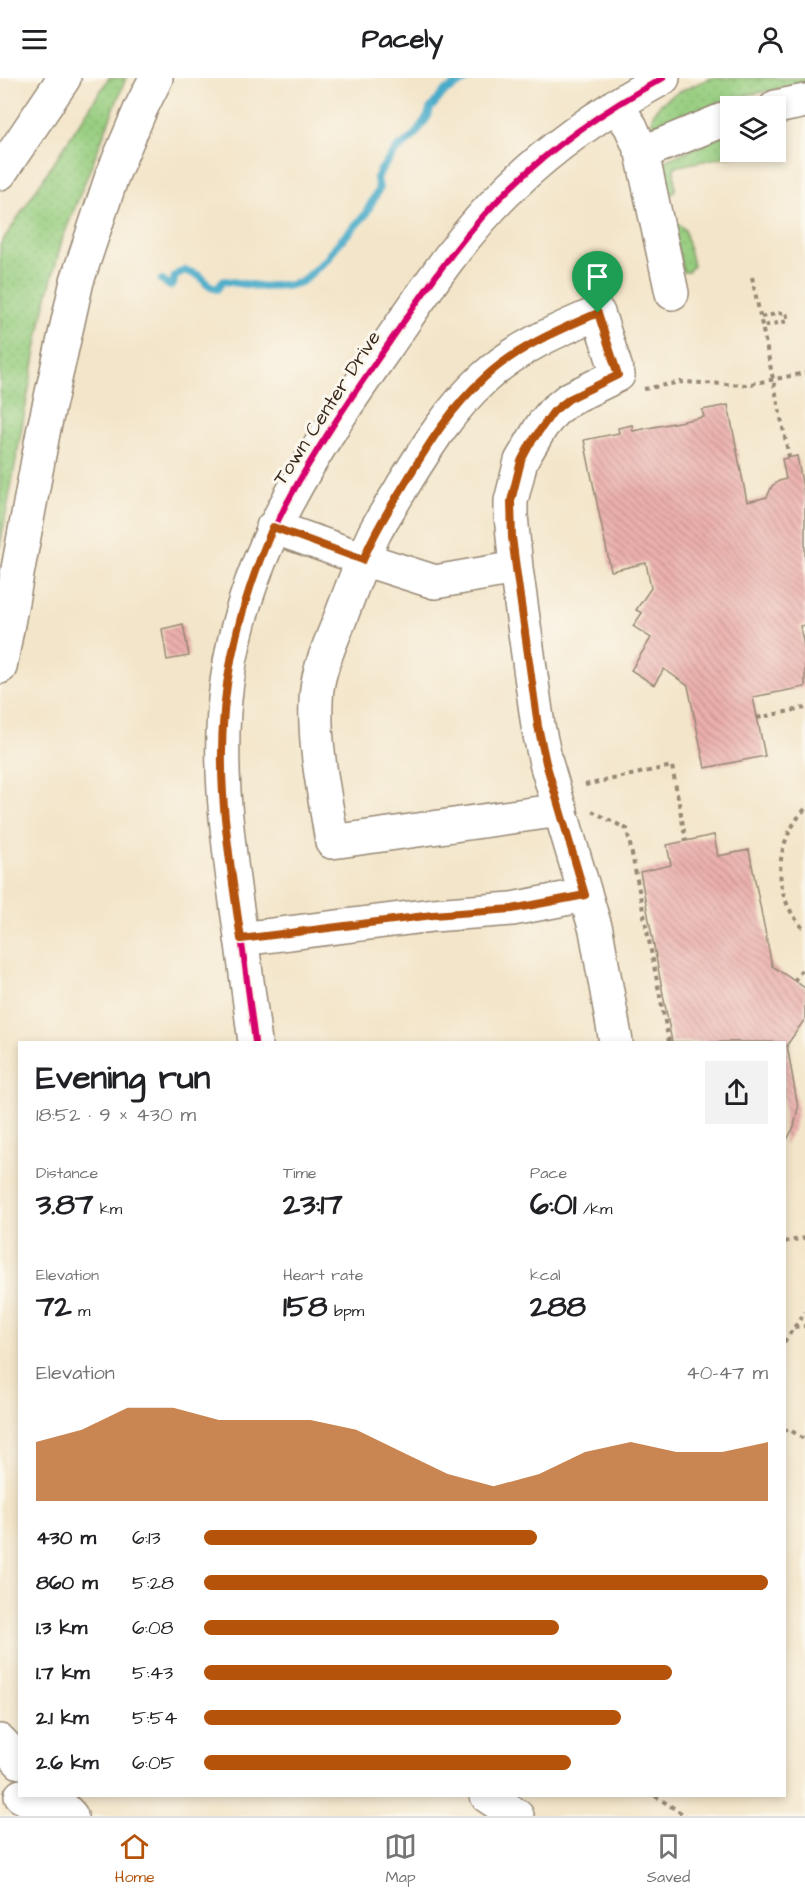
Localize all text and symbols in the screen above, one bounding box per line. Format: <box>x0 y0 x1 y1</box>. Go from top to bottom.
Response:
text: Pacely <box>362 20 443 58</box>
icon: menu <box>18 23 51 56</box>
icon: person <box>754 23 787 56</box>
map controls <box>720 96 786 162</box>
button: layers <box>720 96 786 162</box>
pin <box>572 251 623 313</box>
icon: arrive <box>581 260 614 293</box>
street label: Town Center Drive <box>267 325 388 491</box>
text: Evening run <box>36 1055 210 1101</box>
button: share <box>705 1061 768 1124</box>
text: 18:52 · 9 × 430 m <box>36 1101 196 1129</box>
text: Distance <box>36 1162 98 1184</box>
text: Time <box>283 1162 317 1184</box>
text: Pace <box>530 1162 567 1184</box>
text: 3.87 <box>36 1184 93 1226</box>
text: 23:17 <box>283 1184 343 1226</box>
text: 6:01 <box>530 1184 577 1226</box>
text: km <box>93 1198 122 1220</box>
text: /km <box>577 1198 613 1220</box>
text: Elevation <box>36 1264 99 1286</box>
text: Heart rate <box>283 1264 363 1286</box>
text: kcal <box>530 1264 561 1286</box>
text: 72 <box>36 1286 72 1328</box>
text: 158 <box>283 1286 328 1328</box>
text: 288 <box>530 1286 586 1328</box>
text: m <box>72 1300 90 1322</box>
text: bpm <box>328 1300 364 1322</box>
text: Elevation <box>36 1359 115 1387</box>
text: 40–47 m <box>686 1359 768 1387</box>
text: 430 m <box>36 1524 96 1552</box>
text: 6:13 <box>132 1524 161 1552</box>
text: 860 m <box>36 1569 98 1597</box>
text: 5:28 <box>132 1569 174 1597</box>
text: 1.3 km <box>36 1614 87 1642</box>
text: 6:08 <box>132 1614 173 1642</box>
text: 1.7 km <box>36 1659 90 1687</box>
text: 5:43 <box>132 1659 173 1687</box>
text: 2.1 km <box>36 1704 89 1732</box>
text: 5:54 <box>132 1704 177 1732</box>
text: 2.6 km <box>36 1749 99 1777</box>
text: 6:05 <box>132 1749 175 1777</box>
tab: Home <box>115 1830 155 1888</box>
tab: Map <box>384 1830 417 1888</box>
tab: Saved <box>647 1830 690 1888</box>

